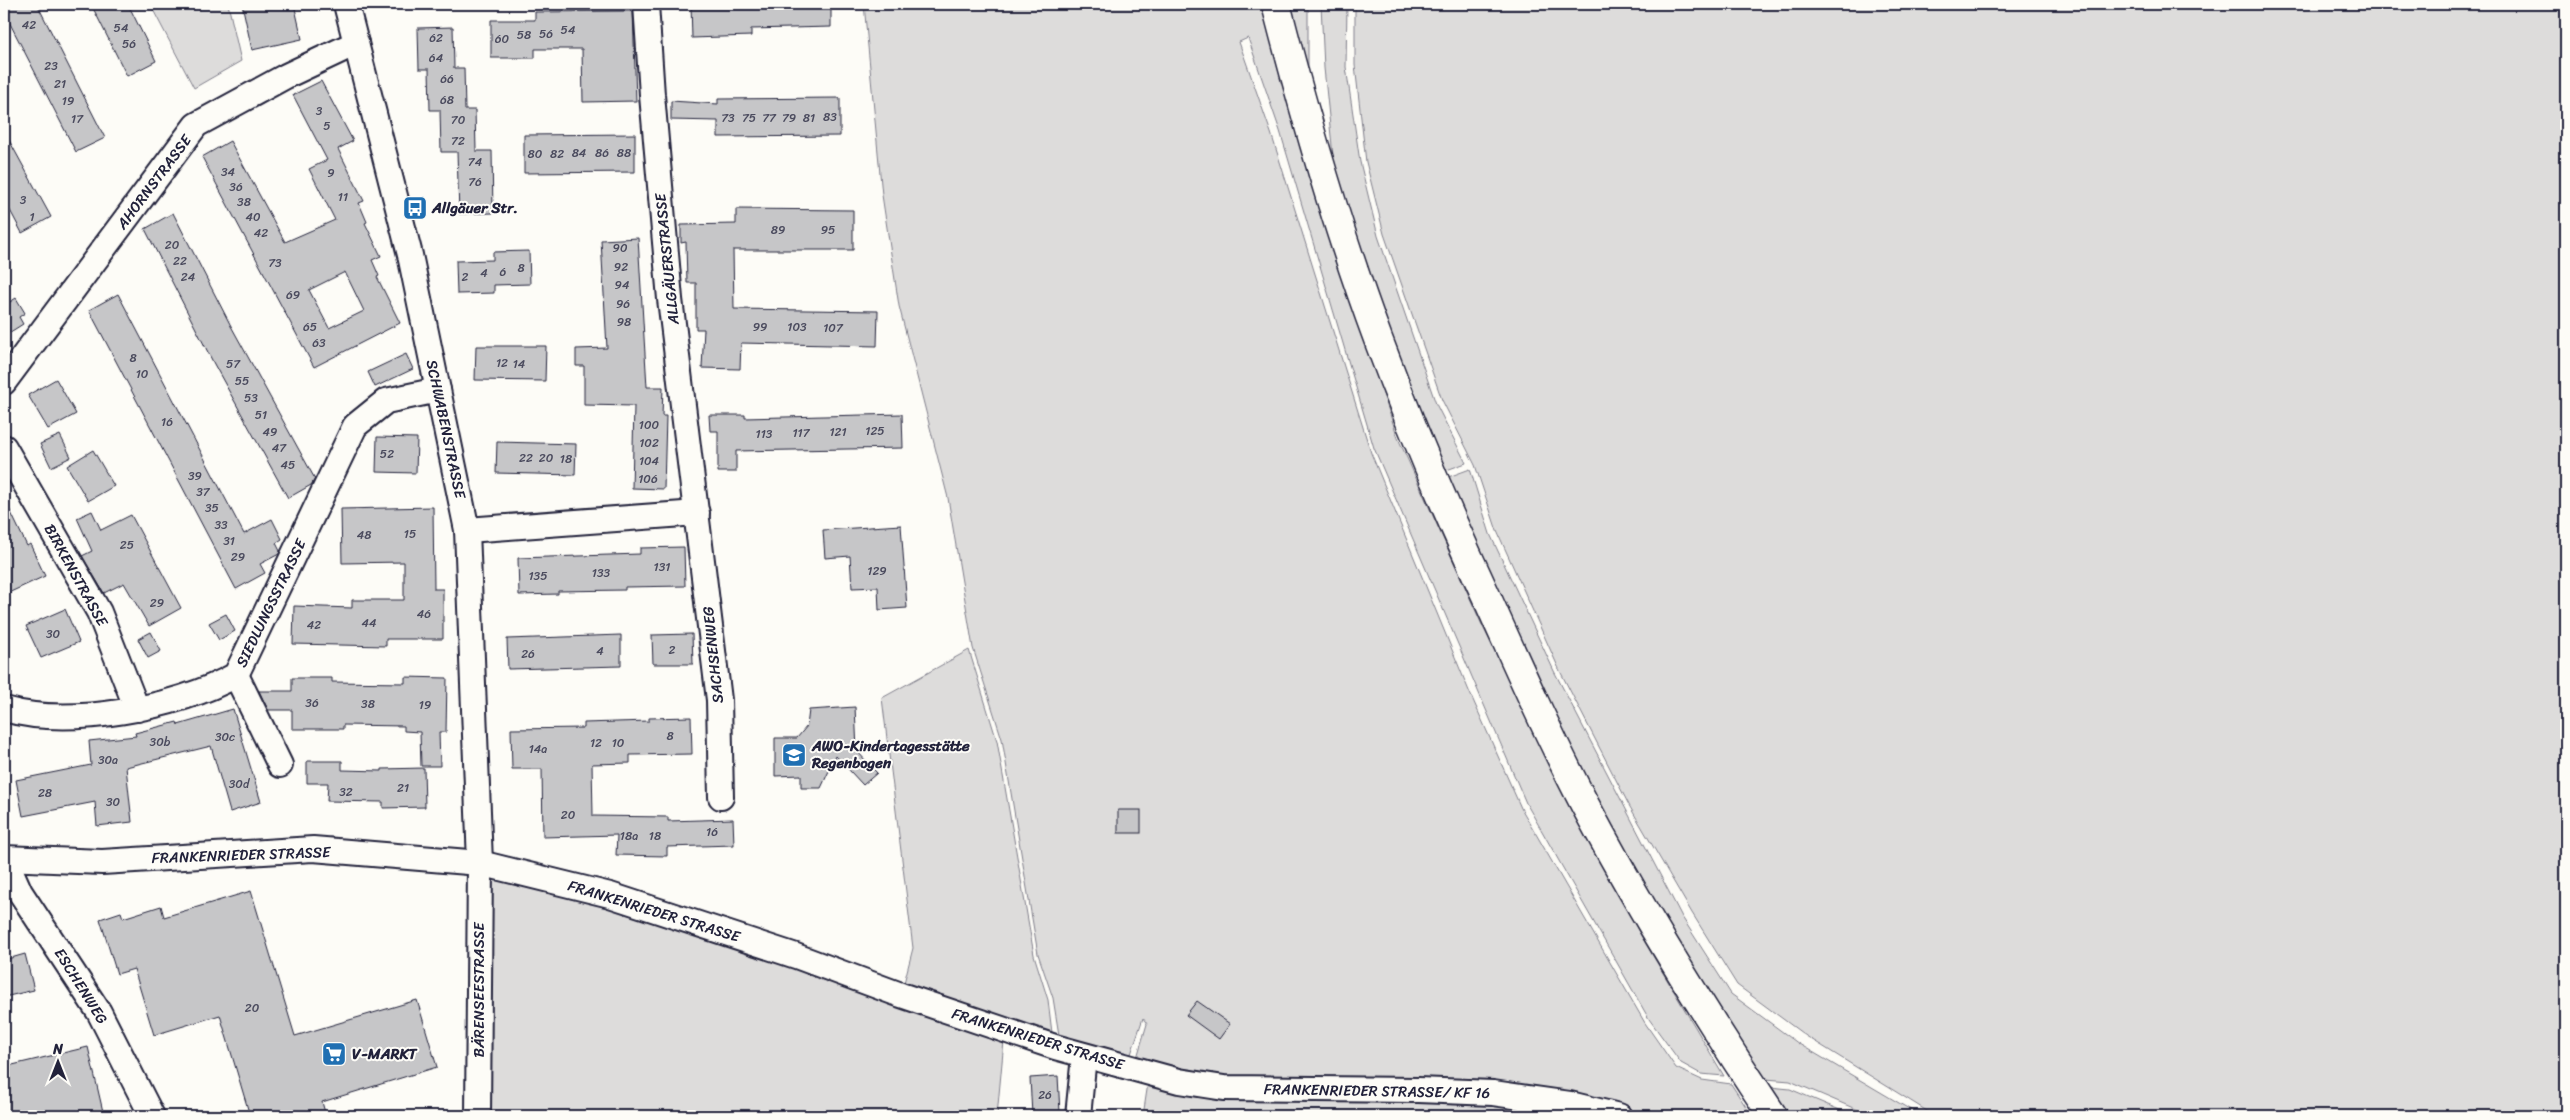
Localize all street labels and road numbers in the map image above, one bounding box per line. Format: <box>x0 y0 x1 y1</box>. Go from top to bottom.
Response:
street label: AHORNSTRASSE <box>109 128 199 236</box>
street label: ALLGÄUERSTRASSE <box>647 190 687 327</box>
street label: SCHWABENSTRASSE <box>419 357 474 502</box>
street label: BIRKENSTRASSE <box>37 519 116 633</box>
street label: SIEDLUNGSSTRASSE <box>229 533 314 672</box>
street label: SACHSENWEG <box>695 605 731 705</box>
street label: FRANKENRIEDER STRASSE <box>151 839 332 871</box>
street label: FRANKENRIEDER STRASSE <box>565 872 745 950</box>
street label: BÄRENSEESTRASSE <box>466 921 492 1057</box>
street label: ESCHENWEG <box>47 943 115 1029</box>
street label: FRANKENRIEDER STRASSE <box>949 1000 1129 1078</box>
street label: FRANKENRIEDER STRASSE/ KF 16 <box>1264 1076 1490 1106</box>

